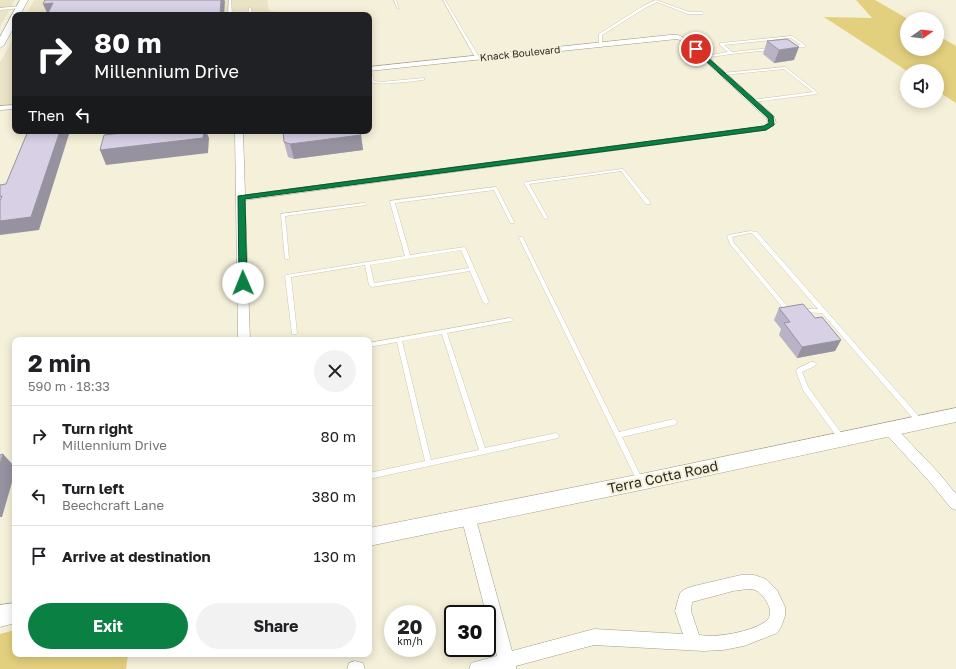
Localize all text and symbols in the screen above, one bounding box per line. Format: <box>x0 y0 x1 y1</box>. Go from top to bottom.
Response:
north arrow <box>900 12 944 56</box>
map controls <box>900 12 944 108</box>
text: 80 m <box>94 26 162 59</box>
icon: right <box>28 28 80 80</box>
pin <box>679 32 713 66</box>
icon: arrive <box>685 38 707 60</box>
street label: Knack Boulevard <box>479 43 561 63</box>
text: Millennium Drive <box>94 60 239 82</box>
button: sound <box>900 64 944 108</box>
icon: left <box>72 104 94 126</box>
text: Then <box>28 106 64 124</box>
position arrow <box>222 262 264 304</box>
text: 2 min <box>28 348 91 377</box>
button: close <box>314 350 356 392</box>
text: 590 m · 18:33 <box>28 378 110 394</box>
text: Turn right <box>62 419 133 437</box>
icon: right <box>28 425 50 447</box>
text: 80 m <box>321 427 356 445</box>
text: Millennium Drive <box>62 437 167 453</box>
street label: Terra Cotta Road <box>606 457 720 497</box>
text: Turn left <box>62 479 124 497</box>
icon: left <box>28 485 50 507</box>
text: 380 m <box>312 487 356 505</box>
text: Beechcraft Lane <box>62 497 164 513</box>
icon: arrive <box>28 545 50 567</box>
text: Arrive at destination <box>62 547 211 565</box>
text: 130 m <box>314 547 356 565</box>
button: Exit <box>28 603 188 649</box>
button: Share <box>196 603 356 649</box>
speed limit sign: 30 <box>444 605 496 657</box>
text: 20 <box>397 614 423 638</box>
text: km/h <box>397 635 423 647</box>

